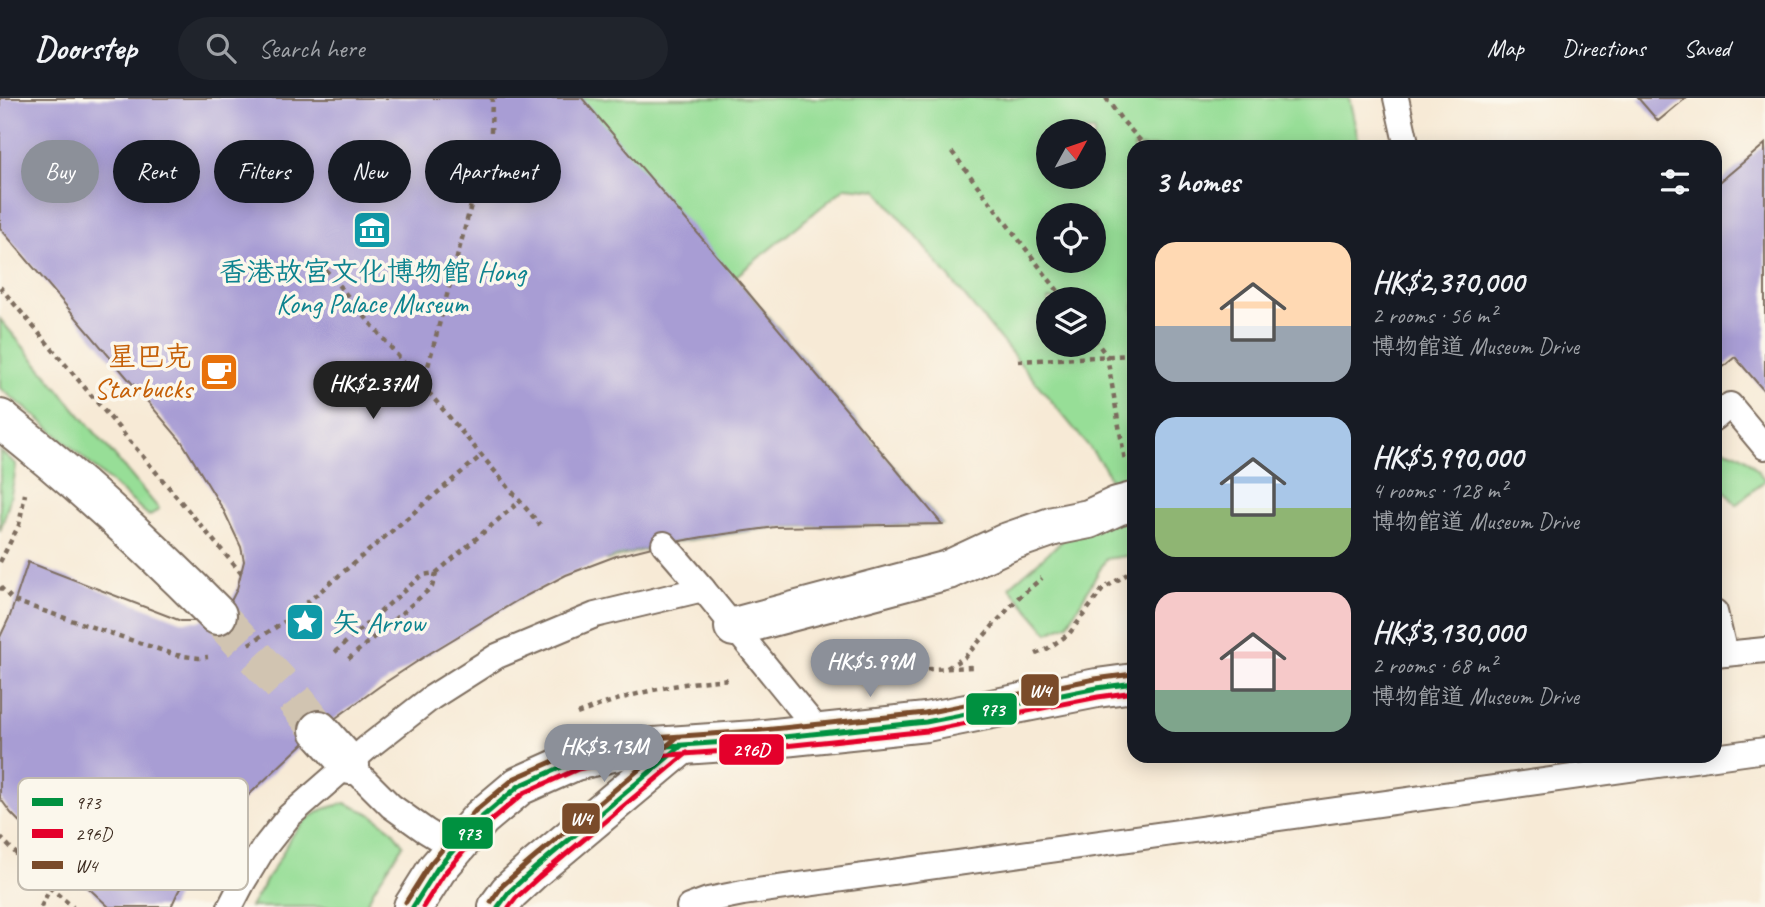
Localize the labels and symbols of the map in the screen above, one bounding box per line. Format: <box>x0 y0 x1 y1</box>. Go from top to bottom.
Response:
north arrow <box>1036 119 1106 189</box>
museum icon: 香港故宮文化博物館 Hong Kong Palace Museum <box>351 209 393 251</box>
place label: 香港故宮文化博物館 Hong Kong Palace Museum <box>219 254 528 321</box>
place label: 星巴克 Starbucks <box>94 339 194 406</box>
cafe icon: 星巴克 Starbucks <box>198 351 240 393</box>
pin: HK$2.37M <box>301 362 445 421</box>
place icon: 矢 Arrow <box>284 601 326 643</box>
place label: 矢 Arrow <box>332 605 428 640</box>
pin: HK$5.99M <box>798 640 942 699</box>
line badge: W4 <box>1020 673 1060 707</box>
text: W4 <box>1029 679 1054 703</box>
line badge: 973 <box>965 692 1018 726</box>
text: 973 <box>979 698 1007 722</box>
pin: HK$3.13M <box>532 724 676 784</box>
line badge: 296D <box>718 733 785 766</box>
text: 296D <box>733 738 771 762</box>
legend <box>18 778 248 890</box>
text: 973 <box>75 791 102 815</box>
line badge: W4 <box>561 802 601 835</box>
text: W4 <box>570 807 595 831</box>
line badge: 973 <box>441 816 494 850</box>
text: 296D <box>75 822 114 846</box>
text: 973 <box>455 822 483 846</box>
text: W4 <box>75 854 100 878</box>

